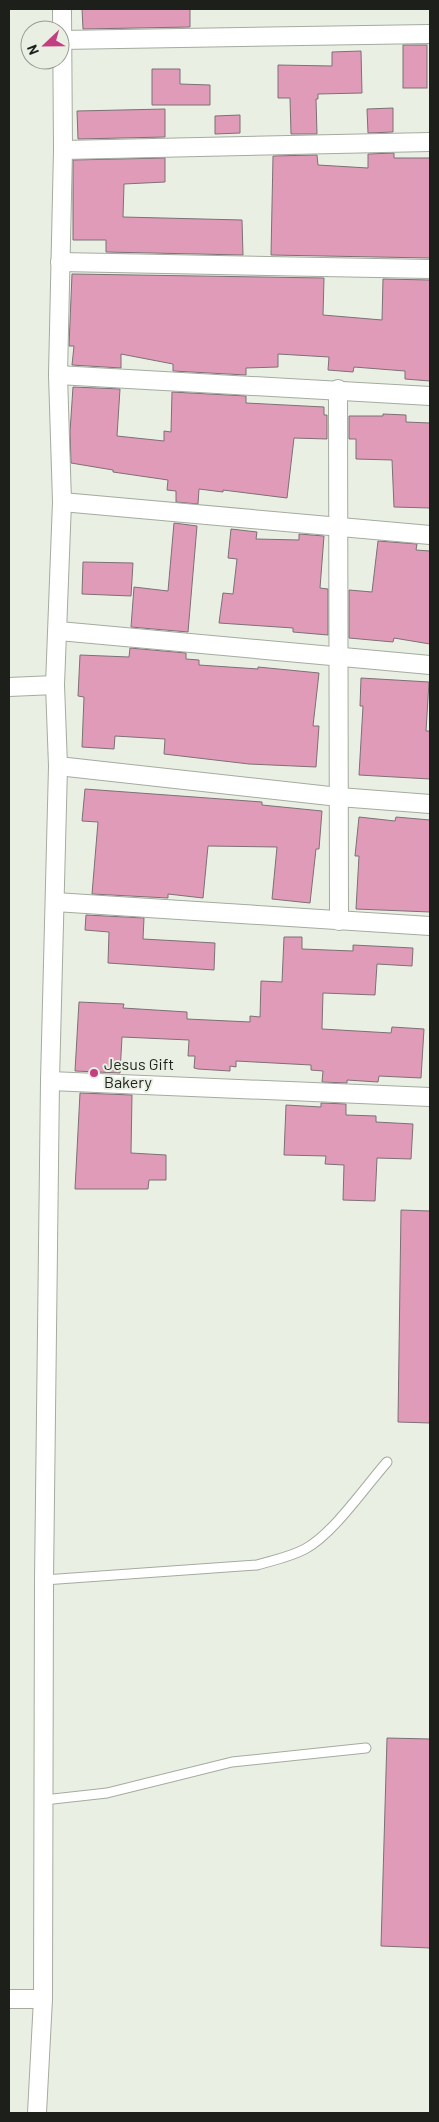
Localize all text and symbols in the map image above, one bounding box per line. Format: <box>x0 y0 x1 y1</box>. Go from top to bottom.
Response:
north arrow <box>20 20 70 70</box>
text: N <box>23 43 42 58</box>
place label: Jesus Gift Bakery <box>104 1054 174 1091</box>
marker: Jesus Gift Bakery <box>88 1067 100 1079</box>

